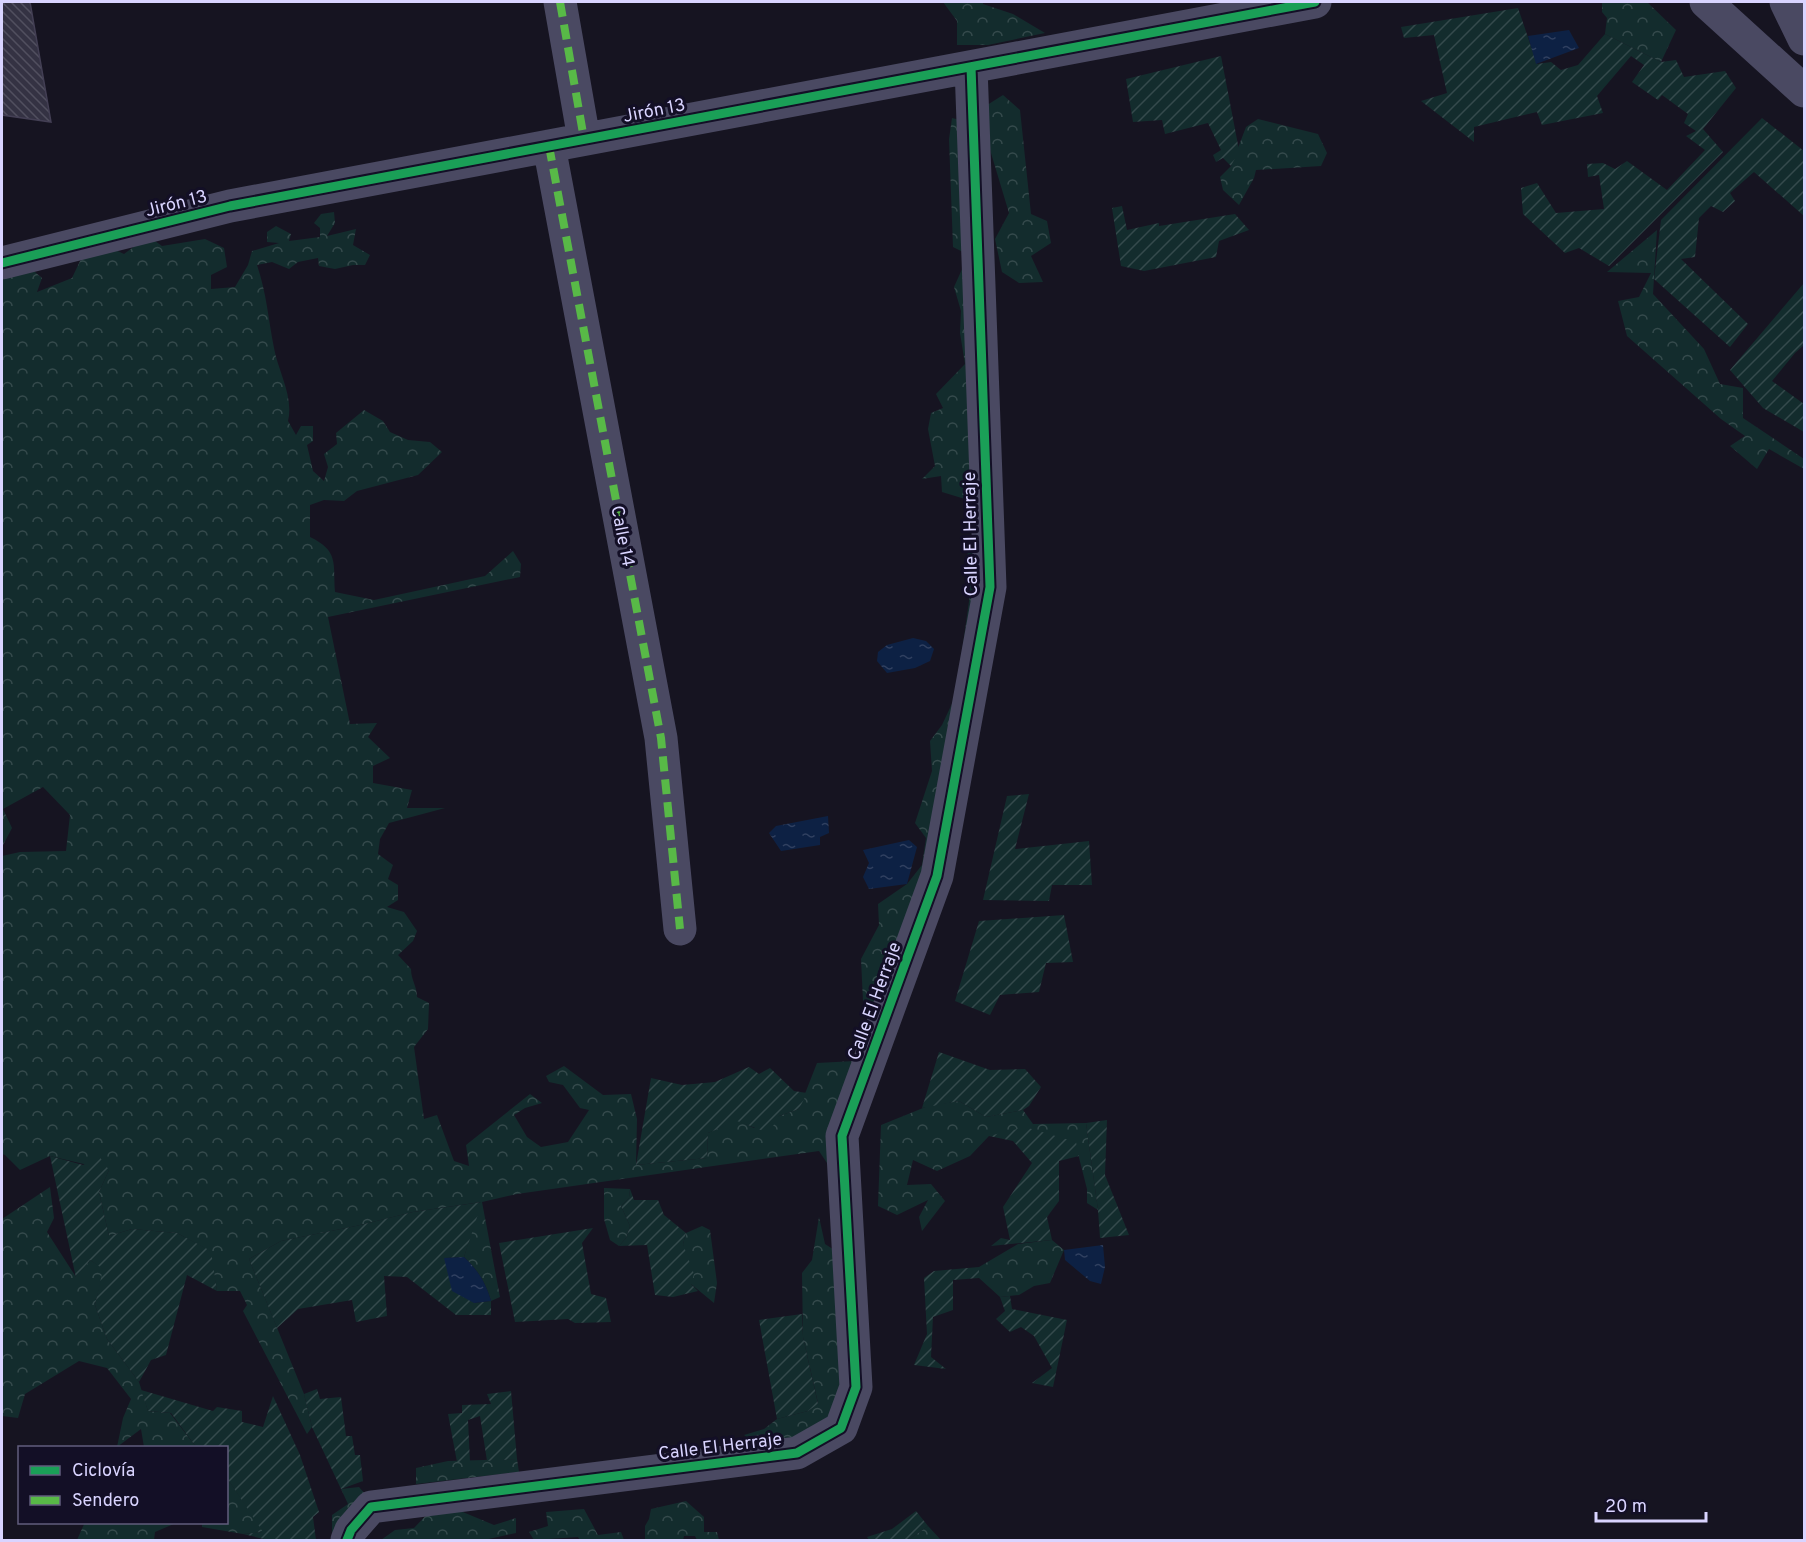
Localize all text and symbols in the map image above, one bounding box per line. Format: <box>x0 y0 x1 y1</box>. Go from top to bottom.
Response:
street label: Jirón 13 <box>621 94 687 129</box>
street label: Jirón 13 <box>143 186 210 223</box>
street label: Calle El Herraje <box>959 472 984 596</box>
street label: Calle 14 <box>604 504 639 569</box>
street label: Calle El Herraje <box>843 939 908 1064</box>
street label: Calle El Herraje <box>657 1428 783 1466</box>
legend <box>18 1446 228 1524</box>
text: Ciclovía <box>72 1460 135 1483</box>
scale bar <box>1596 1485 1706 1523</box>
text: Sendero <box>72 1490 139 1513</box>
text: 20 m <box>1605 1496 1647 1519</box>

